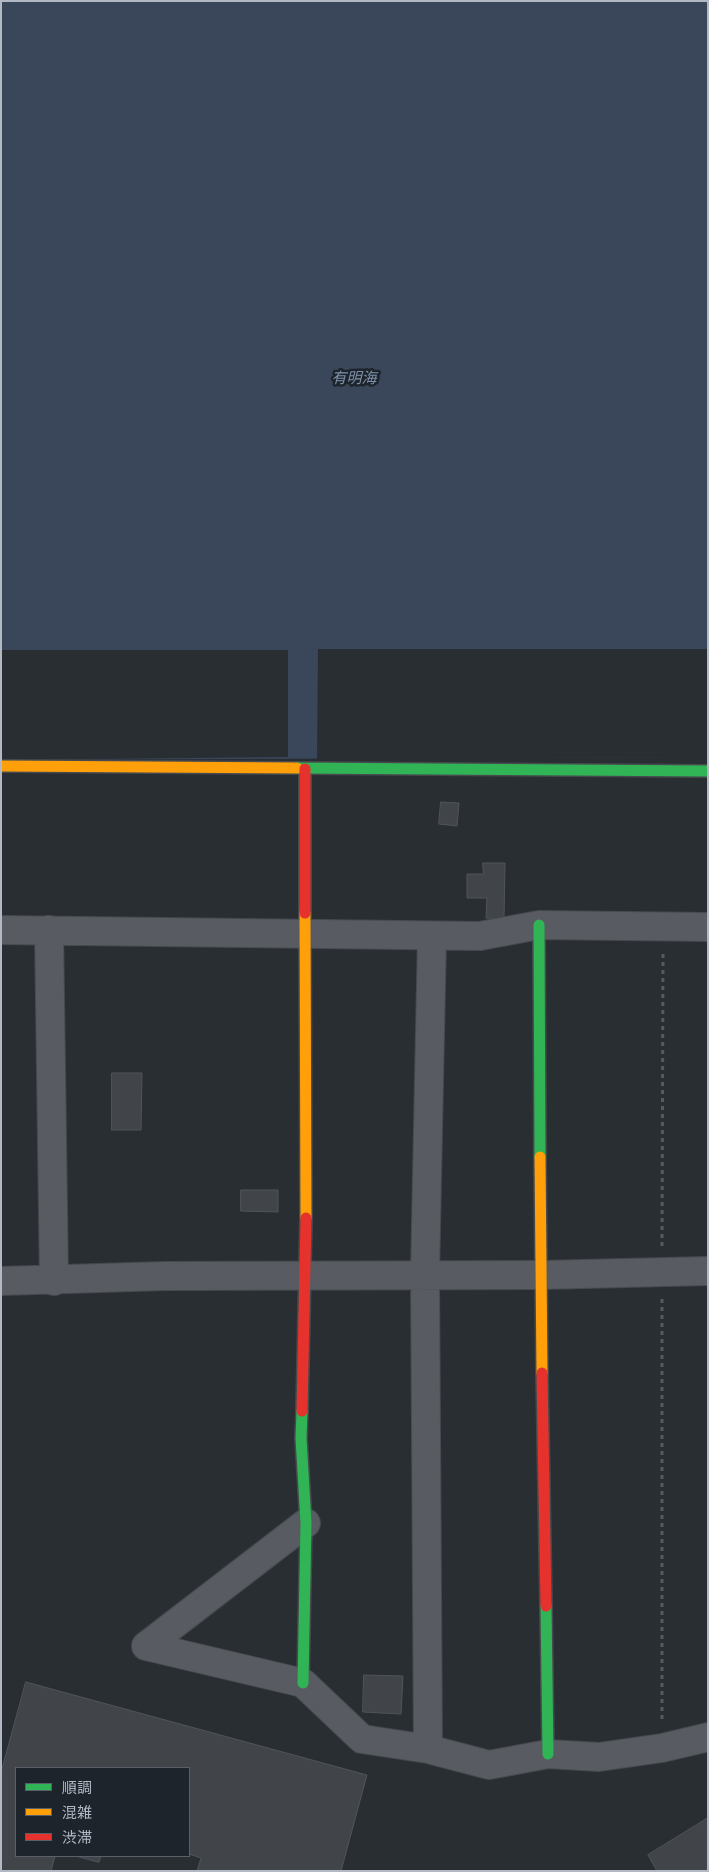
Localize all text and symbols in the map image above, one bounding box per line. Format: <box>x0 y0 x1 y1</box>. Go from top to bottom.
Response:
water label: 有明海 <box>332 370 376 388</box>
legend <box>15 1767 190 1857</box>
text: 順調 <box>62 1779 92 1797</box>
text: 混雑 <box>62 1804 92 1822</box>
text: 渋滞 <box>62 1829 92 1847</box>

